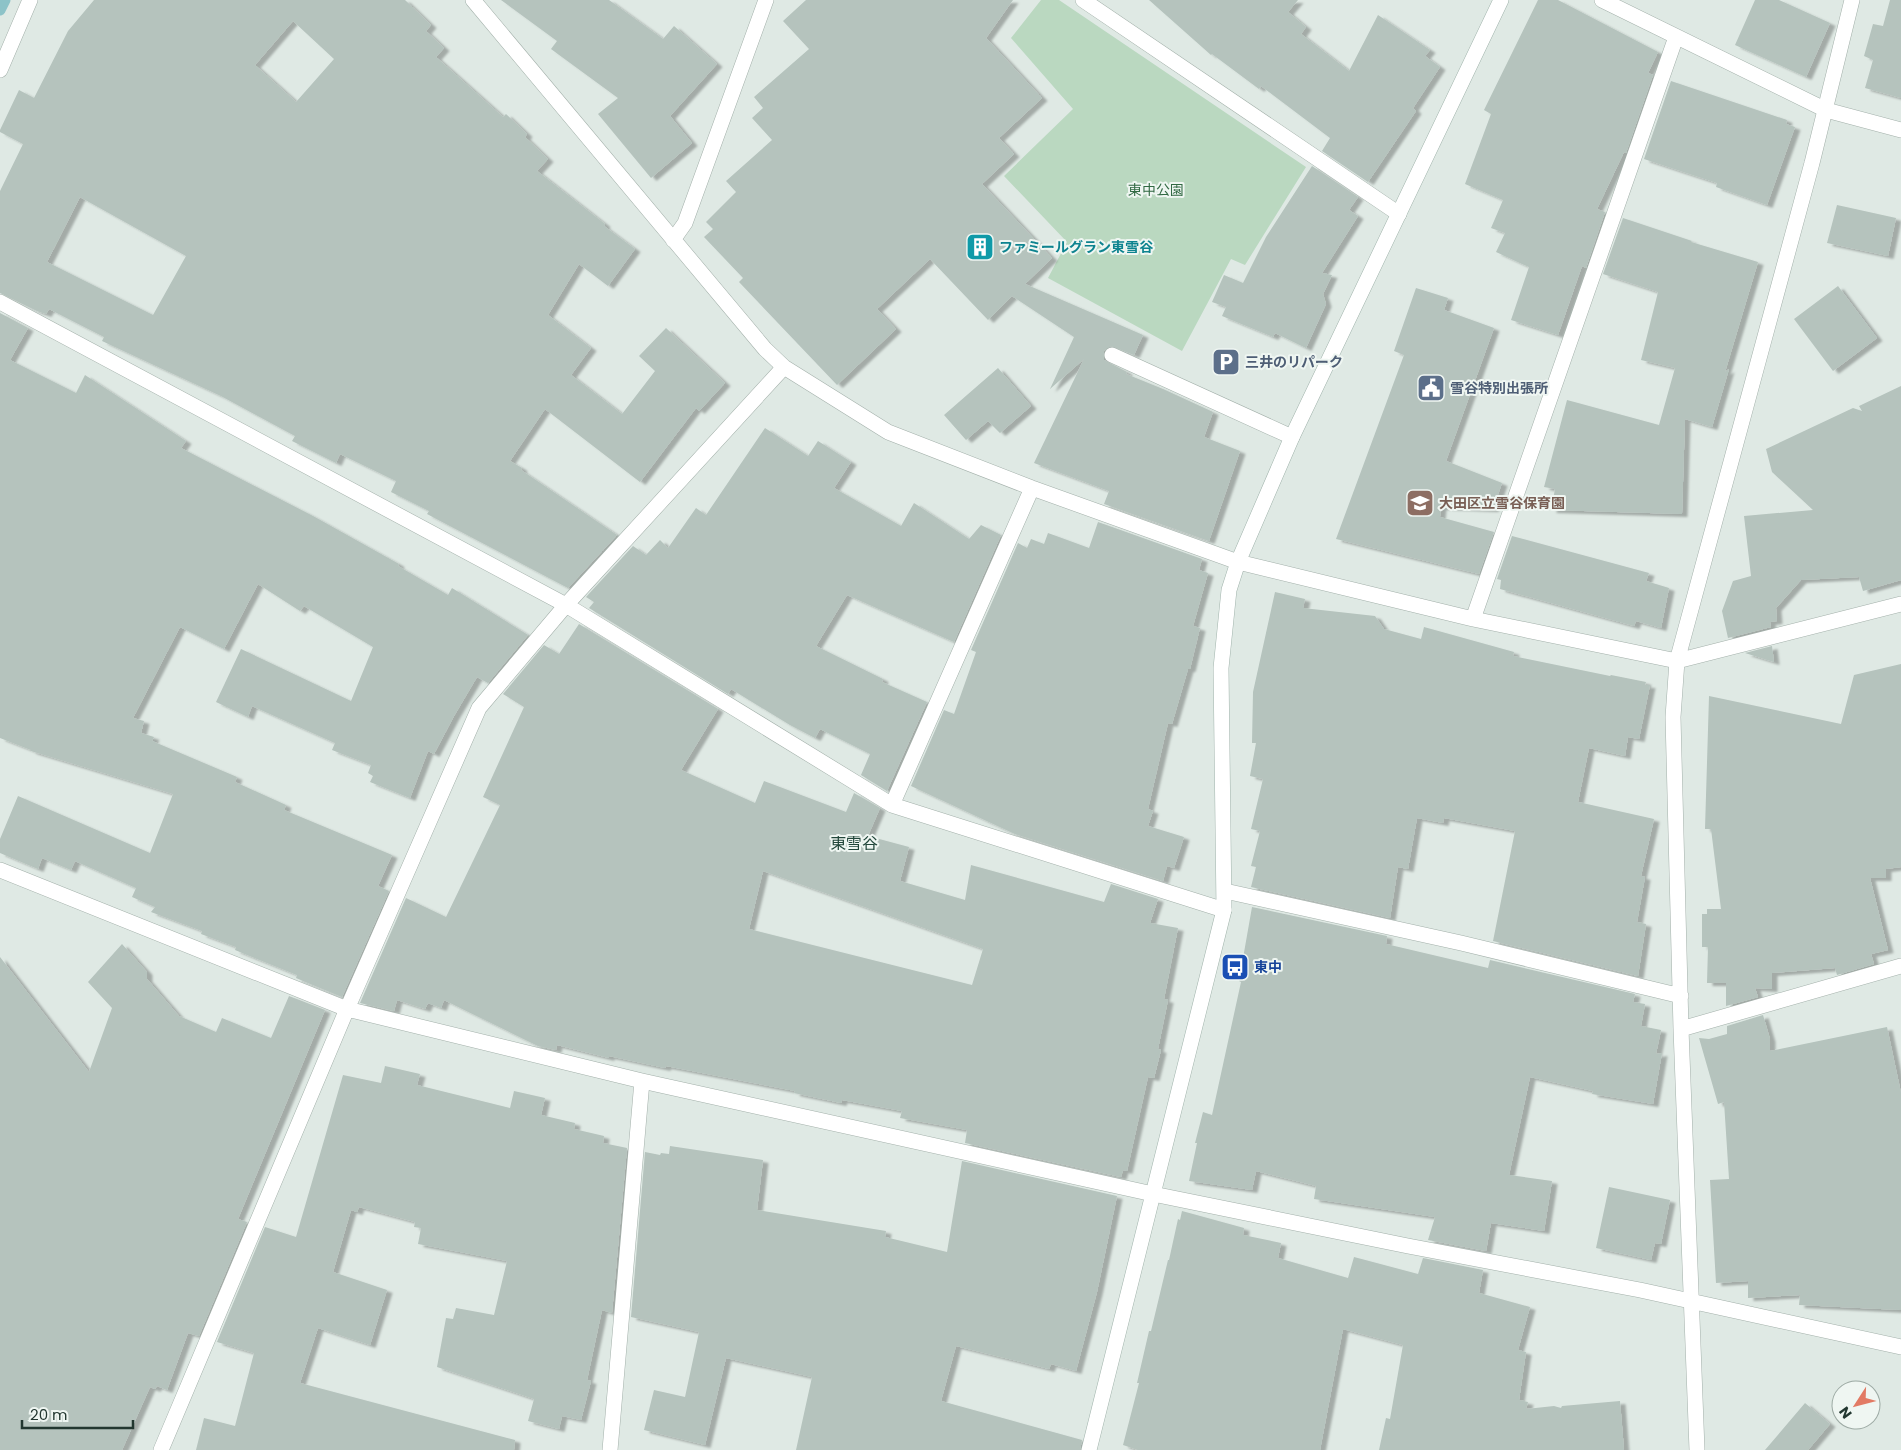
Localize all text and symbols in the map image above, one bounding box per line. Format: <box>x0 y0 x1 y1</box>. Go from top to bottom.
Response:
park label: 東中公園 <box>1128 180 1184 200</box>
building icon: ファミールグラン東雪谷 <box>965 232 995 262</box>
place label: ファミールグラン東雪谷 <box>999 237 1154 257</box>
parking icon: 三井のリパーク <box>1211 347 1241 377</box>
place label: 三井のリパーク <box>1245 352 1343 372</box>
public building icon: 雪谷特別出張所 <box>1416 373 1446 403</box>
place label: 雪谷特別出張所 <box>1450 378 1548 398</box>
school or university icon: 大田区立雪谷保育園 <box>1405 488 1435 518</box>
place label: 大田区立雪谷保育園 <box>1439 493 1565 513</box>
district label: 東雪谷 <box>830 832 878 855</box>
bus stop icon: 東中 <box>1220 952 1250 982</box>
place label: 東中 <box>1254 957 1282 977</box>
north arrow <box>1831 1380 1881 1430</box>
scale bar <box>22 1398 134 1430</box>
text: N <box>1834 1403 1857 1423</box>
text: 20 m <box>30 1404 68 1425</box>

